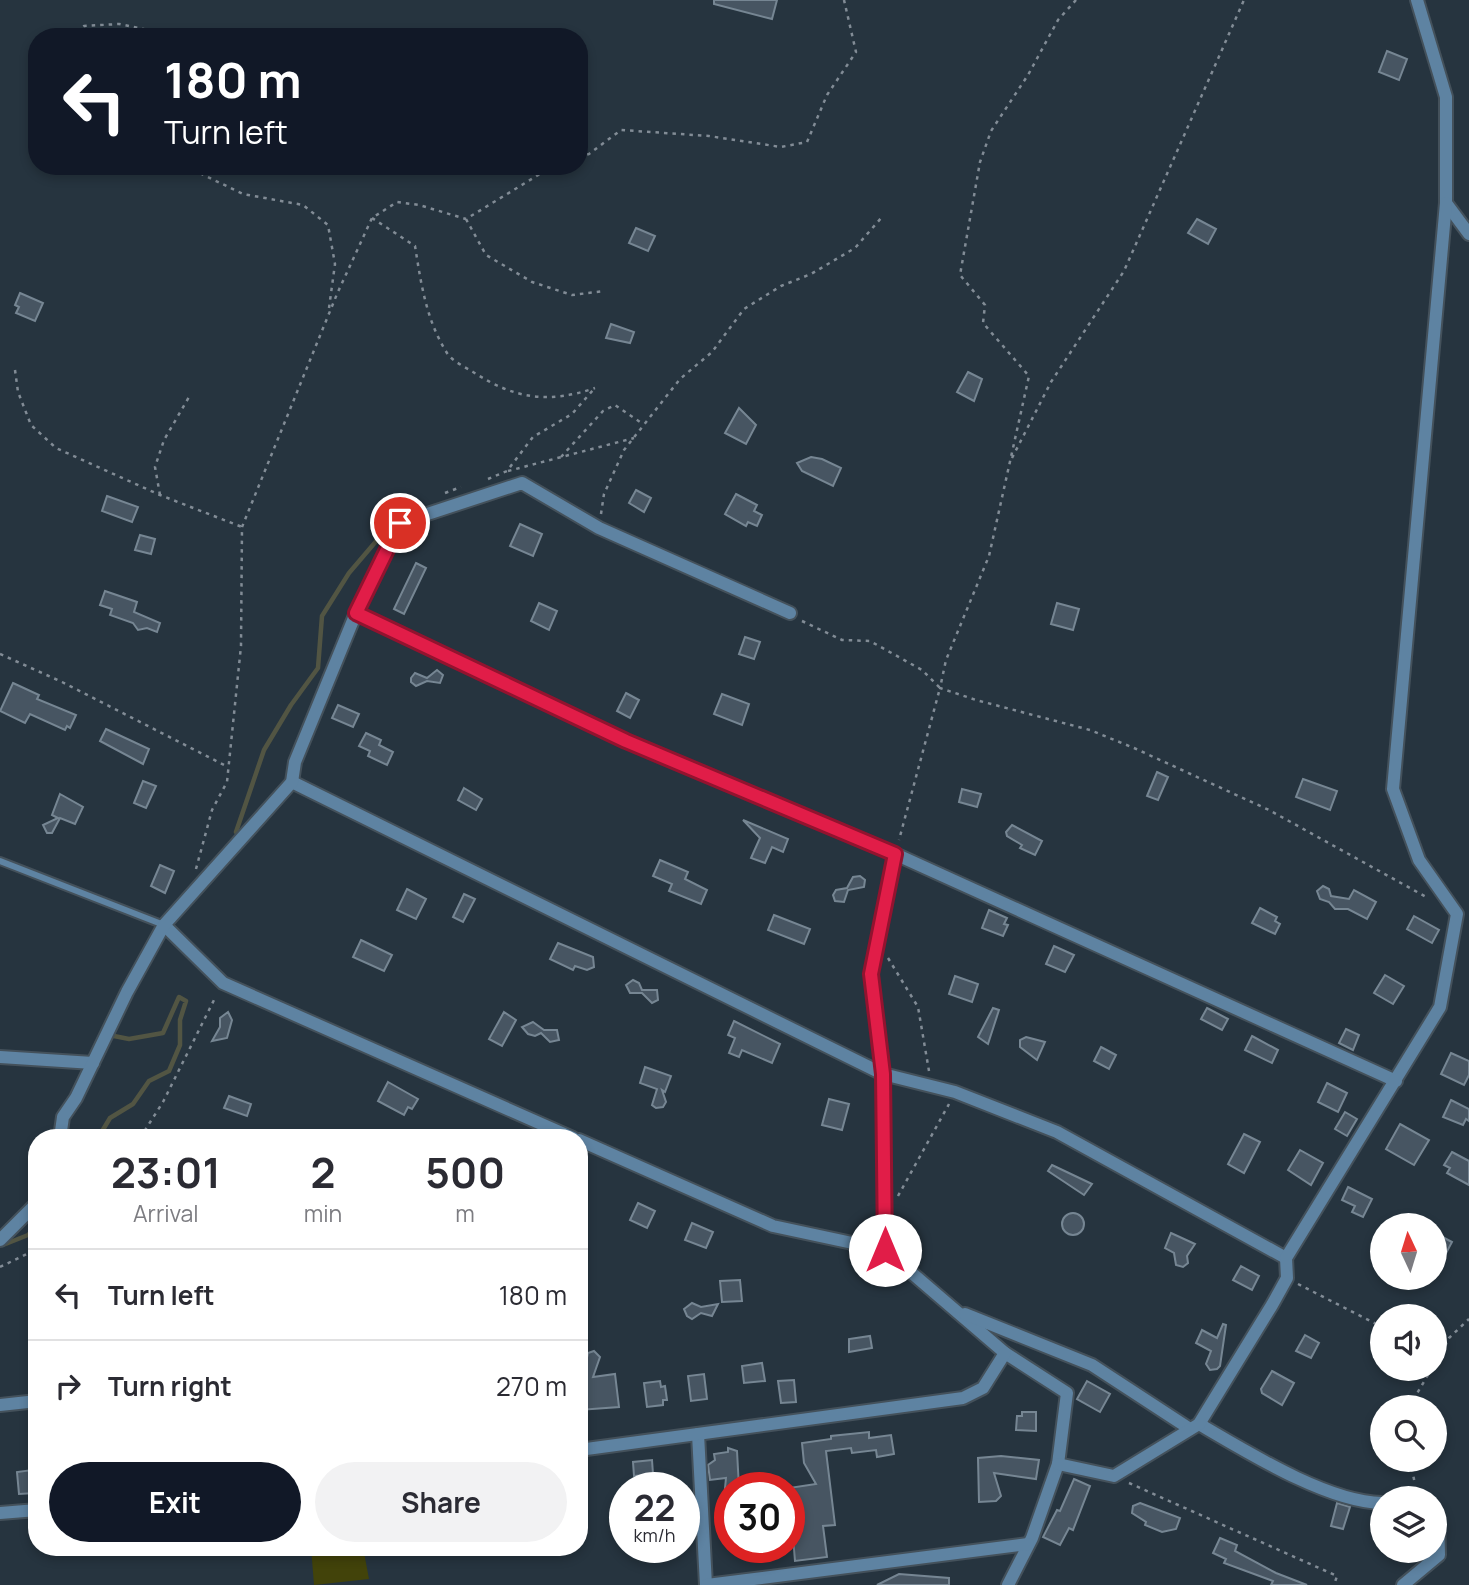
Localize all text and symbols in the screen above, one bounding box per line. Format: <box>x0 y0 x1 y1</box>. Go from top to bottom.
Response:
text: 180 m <box>164 46 302 113</box>
icon: left <box>49 56 140 147</box>
text: Turn left <box>164 110 288 154</box>
pin <box>370 493 430 553</box>
icon: arrive <box>381 504 419 542</box>
text: 23:01 <box>111 1143 221 1201</box>
text: 2 <box>310 1143 335 1201</box>
text: 500 <box>425 1143 505 1201</box>
text: Arrival <box>133 1197 199 1229</box>
text: min <box>304 1197 342 1229</box>
text: m <box>455 1197 475 1229</box>
position arrow <box>848 1213 922 1287</box>
north arrow <box>1370 1213 1447 1290</box>
map controls <box>1370 1213 1447 1563</box>
icon: left <box>49 1276 87 1314</box>
text: Turn left <box>108 1277 215 1313</box>
text: 180 m <box>499 1277 567 1313</box>
button: sound <box>1370 1304 1447 1381</box>
icon: right <box>49 1367 87 1405</box>
text: Turn right <box>108 1368 232 1404</box>
text: 270 m <box>496 1368 567 1404</box>
button: search <box>1370 1395 1447 1472</box>
button: Exit <box>49 1462 301 1542</box>
button: Share <box>315 1462 567 1542</box>
speed limit sign: 30 <box>714 1472 805 1563</box>
text: 22 <box>634 1484 675 1532</box>
button: layers <box>1370 1486 1447 1563</box>
text: km/h <box>634 1523 675 1547</box>

